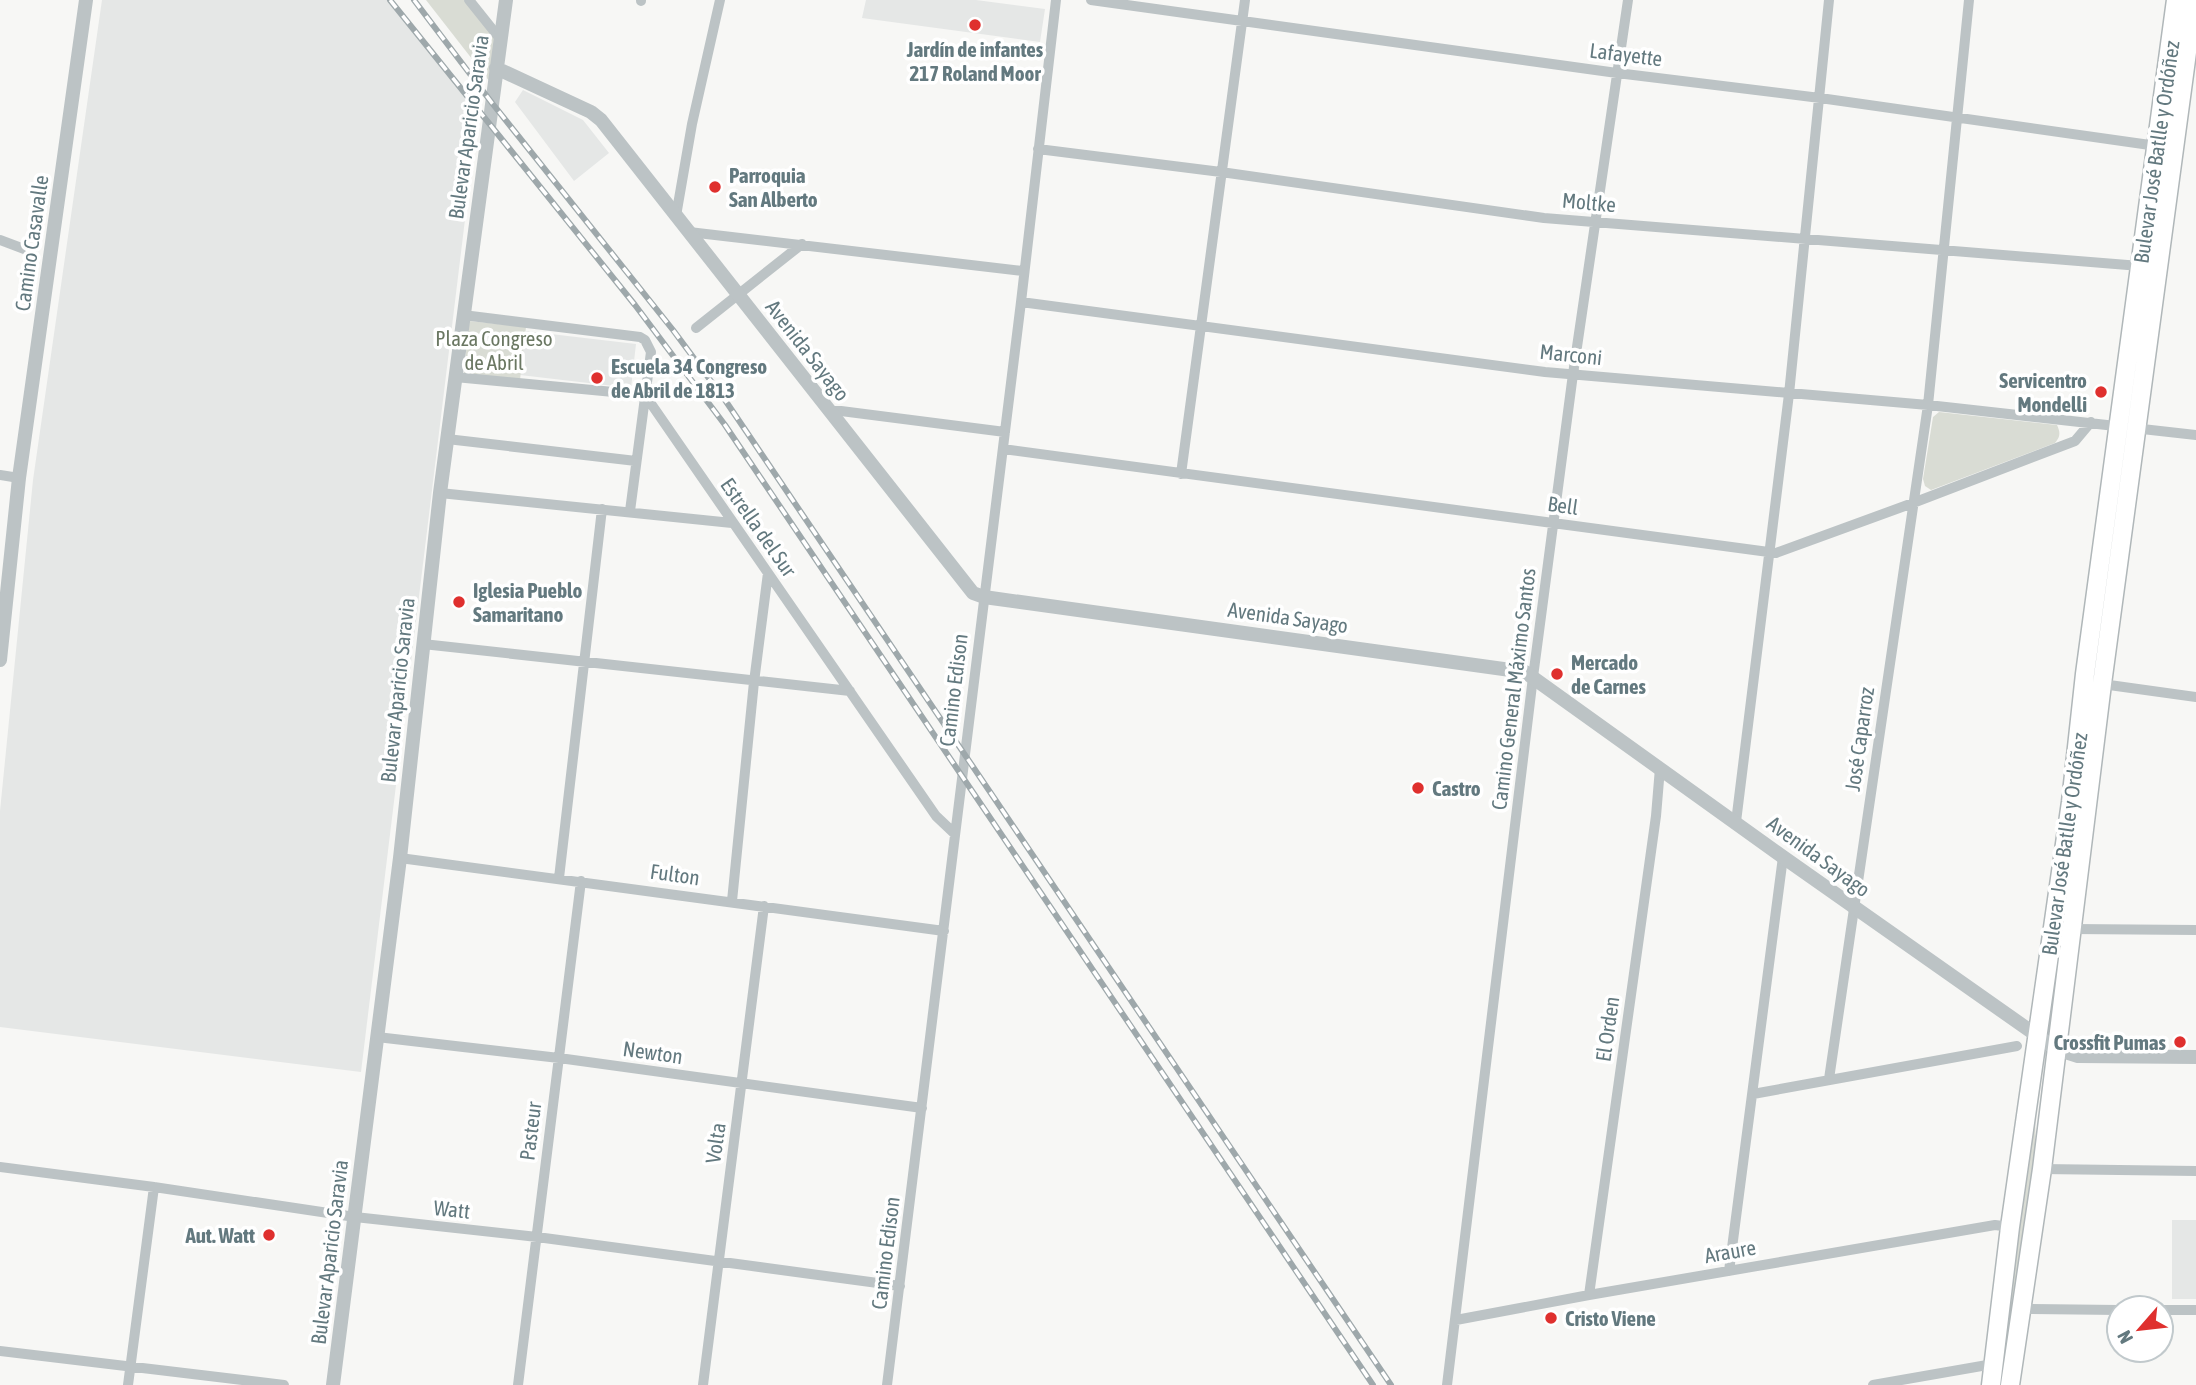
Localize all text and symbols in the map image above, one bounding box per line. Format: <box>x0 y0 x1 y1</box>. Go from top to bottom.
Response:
marker: Jardín de infantes 217 Roland Moor <box>967 17 983 33</box>
street label: Bulevar Aparicio Saravia <box>443 33 493 221</box>
place label: Jardín de infantes 217 Roland Moor <box>906 37 1044 85</box>
street label: Lafayette <box>1588 38 1664 70</box>
street label: Bulevar José Batlle y Ordóñez <box>2128 39 2184 265</box>
place label: Parroquia San Alberto <box>729 163 818 211</box>
street label: Camino Casavalle <box>10 173 52 313</box>
marker: Parroquia San Alberto <box>707 179 723 195</box>
street label: Moltke <box>1561 188 1617 216</box>
street label: Avenida Sayago <box>761 295 855 405</box>
park label: Plaza Congreso de Abril <box>435 326 553 374</box>
street label: Marconi <box>1539 339 1603 369</box>
place label: Escuela 34 Congreso de Abril de 1813 <box>611 354 767 402</box>
place label: Servicentro Mondelli <box>1999 368 2087 416</box>
marker: Escuela 34 Congreso de Abril de 1813 <box>589 370 605 386</box>
marker: Servicentro Mondelli <box>2093 384 2109 400</box>
street label: Estrella del Sur <box>716 473 802 582</box>
street label: Bell <box>1546 491 1580 519</box>
street label: Camino General Máximo Santos <box>1486 567 1540 811</box>
place label: Iglesia Pueblo Samaritano <box>473 578 582 626</box>
marker: Iglesia Pueblo Samaritano <box>451 594 467 610</box>
street label: Bulevar Aparicio Saravia <box>375 596 419 784</box>
street label: Avenida Sayago <box>1226 597 1350 637</box>
street label: Camino Edison <box>934 632 972 748</box>
place label: Mercado de Carnes <box>1571 650 1646 698</box>
marker: Mercado de Carnes <box>1549 666 1565 682</box>
street label: José Caparroz <box>1840 685 1878 793</box>
street label: Bulevar José Batlle y Ordóñez <box>2036 731 2092 957</box>
place label: Castro <box>1432 776 1481 800</box>
marker: Castro <box>1410 780 1426 796</box>
street label: Avenida Sayago <box>1763 811 1875 901</box>
street label: Fulton <box>649 859 701 889</box>
street label: El Orden <box>1591 995 1623 1063</box>
place label: Crossfit Pumas <box>2053 1030 2167 1054</box>
marker: Crossfit Pumas <box>2172 1034 2188 1050</box>
street label: Newton <box>622 1036 684 1068</box>
street label: Pasteur <box>515 1100 546 1162</box>
street label: Volta <box>700 1121 730 1165</box>
street label: Bulevar Aparicio Saravia <box>306 1158 352 1346</box>
street label: Watt <box>433 1195 471 1223</box>
street label: Camino Edison <box>866 1195 904 1311</box>
place label: Aut. Watt <box>184 1223 255 1247</box>
marker: Aut. Watt <box>261 1227 277 1243</box>
street label: Araure <box>1702 1235 1758 1267</box>
north arrow <box>2105 1294 2175 1364</box>
place label: Cristo Viene <box>1565 1306 1656 1330</box>
marker: Cristo Viene <box>1543 1310 1559 1326</box>
text: N <box>2113 1327 2137 1347</box>

